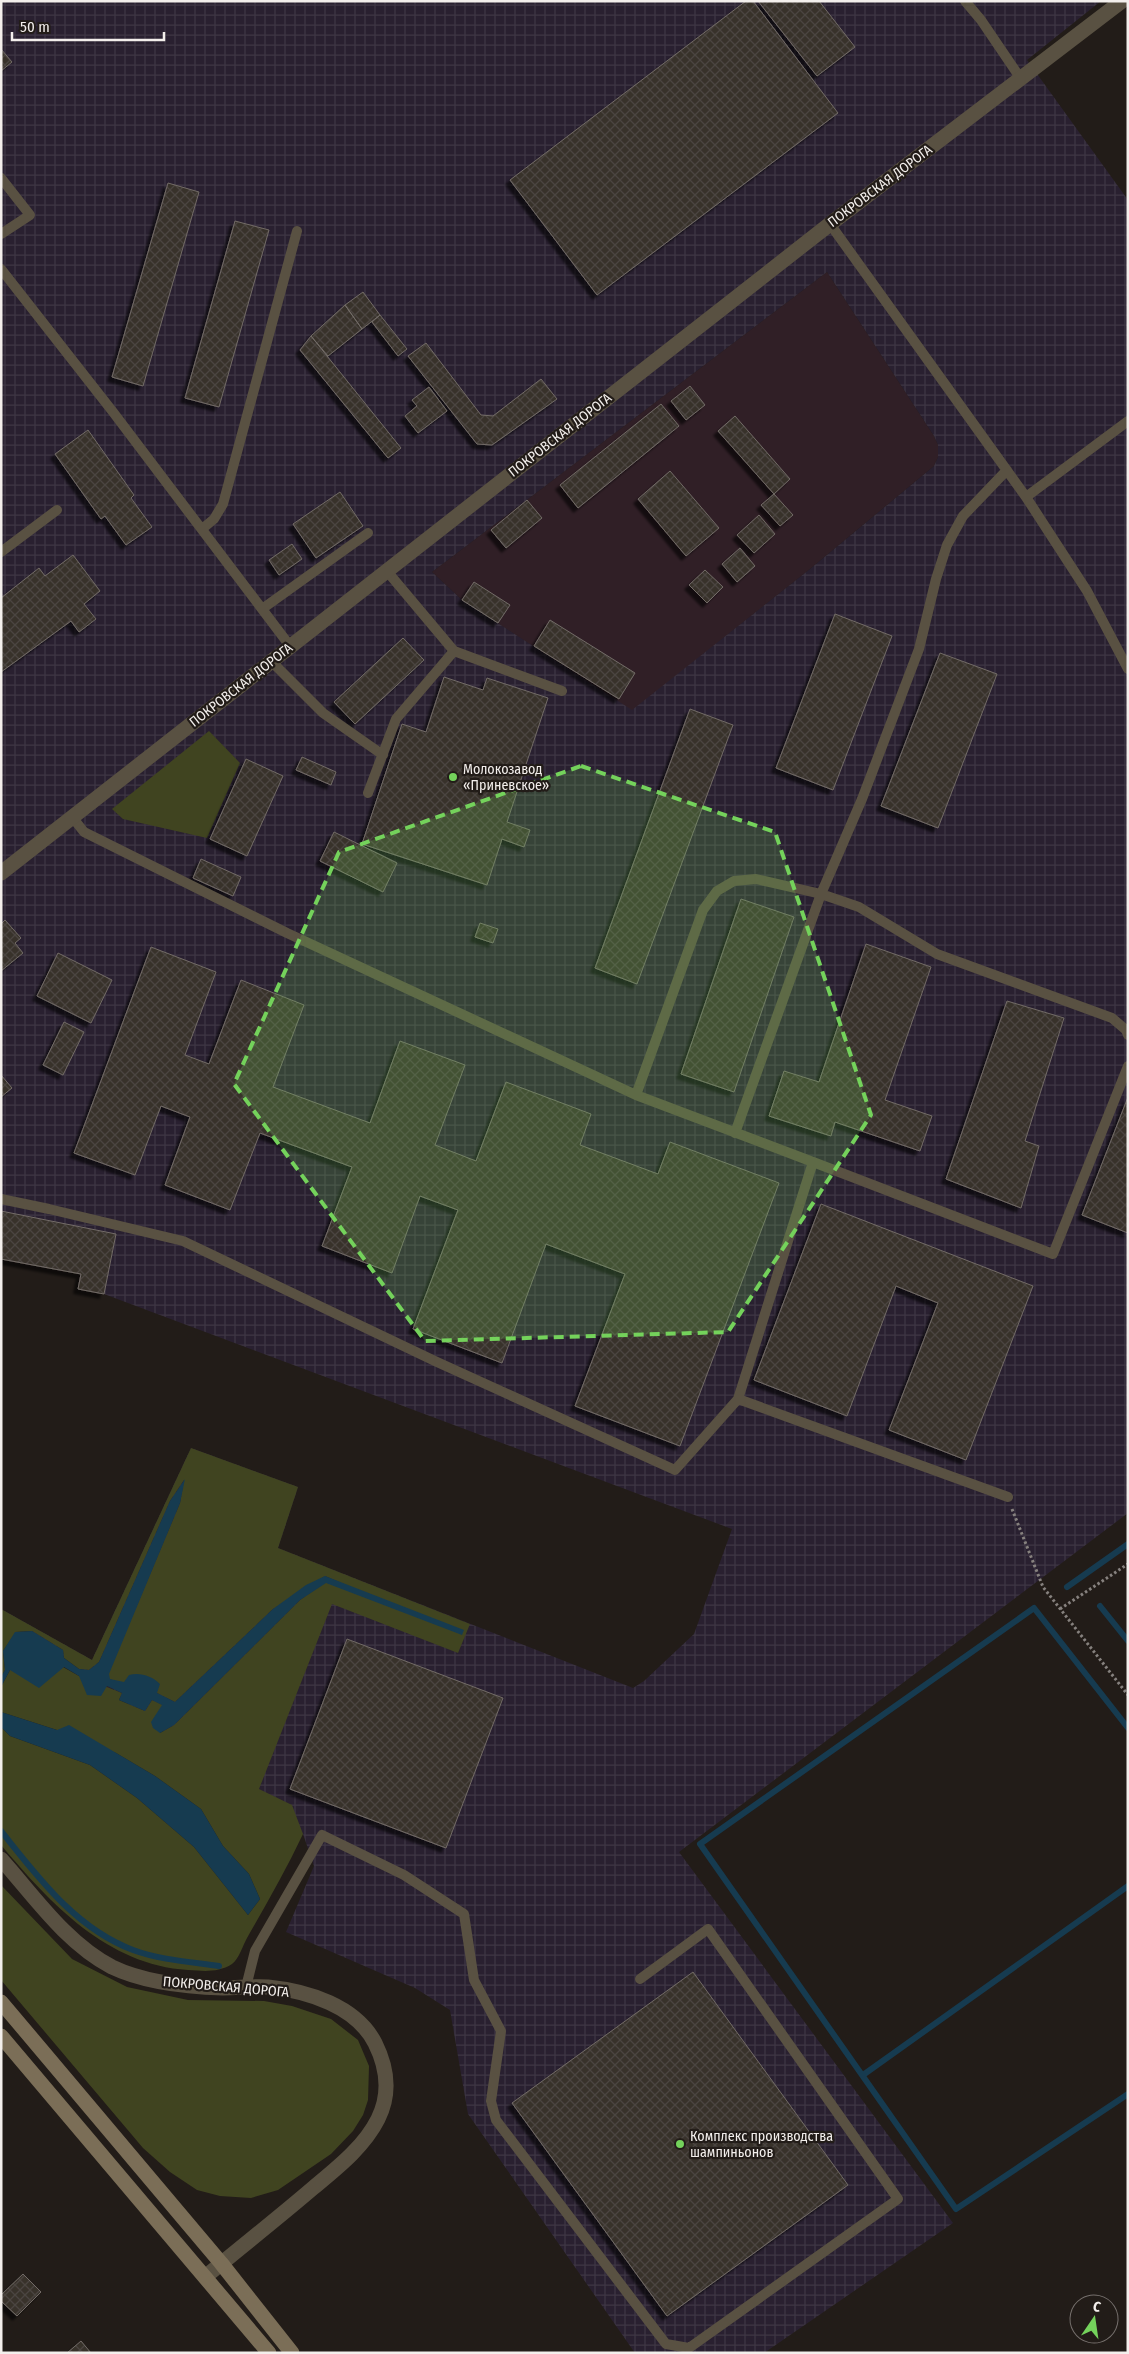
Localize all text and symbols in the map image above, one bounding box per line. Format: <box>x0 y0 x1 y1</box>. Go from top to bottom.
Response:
scale bar <box>12 10 165 42</box>
text: 50 m <box>20 18 50 36</box>
street label: ПОКРОВСКАЯ ДОРОГА <box>824 141 936 231</box>
street label: ПОКРОВСКАЯ ДОРОГА <box>505 389 616 481</box>
street label: ПОКРОВСКАЯ ДОРОГА <box>186 639 297 731</box>
place label: Молокозавод «Приневское» <box>463 761 549 794</box>
marker: Молокозавод «Приневское» <box>447 771 459 783</box>
street label: ПОКРОВСКАЯ ДОРОГА <box>162 1973 290 2001</box>
place label: Комплекс производства шампиньонов <box>690 2128 833 2161</box>
marker: Комплекс производства шампиньонов <box>674 2138 686 2150</box>
north arrow <box>1069 2294 1119 2344</box>
text: С <box>1091 2298 1103 2316</box>

